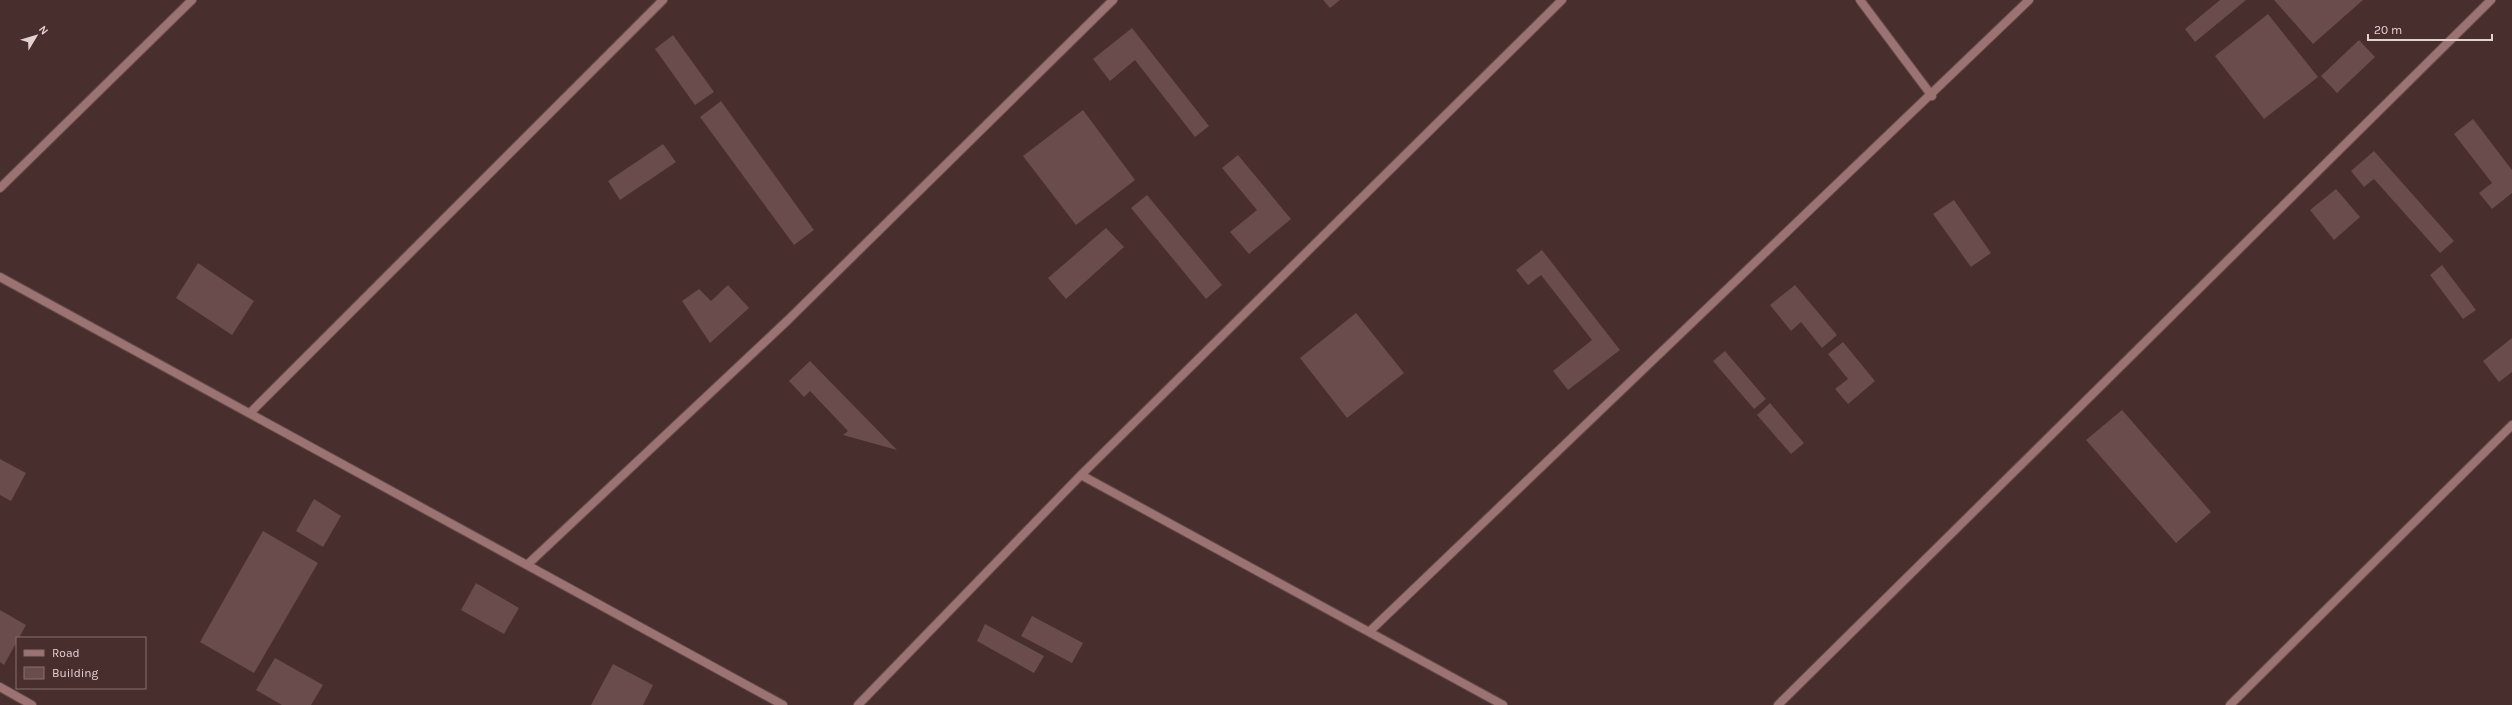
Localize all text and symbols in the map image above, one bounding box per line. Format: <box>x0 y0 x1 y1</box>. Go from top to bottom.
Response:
north arrow <box>16 16 56 56</box>
scale bar <box>2368 16 2492 42</box>
text: N <box>36 23 51 37</box>
text: 20 m <box>2374 23 2402 37</box>
legend <box>16 637 146 689</box>
text: Road <box>52 646 80 660</box>
text: Building <box>52 666 99 680</box>

